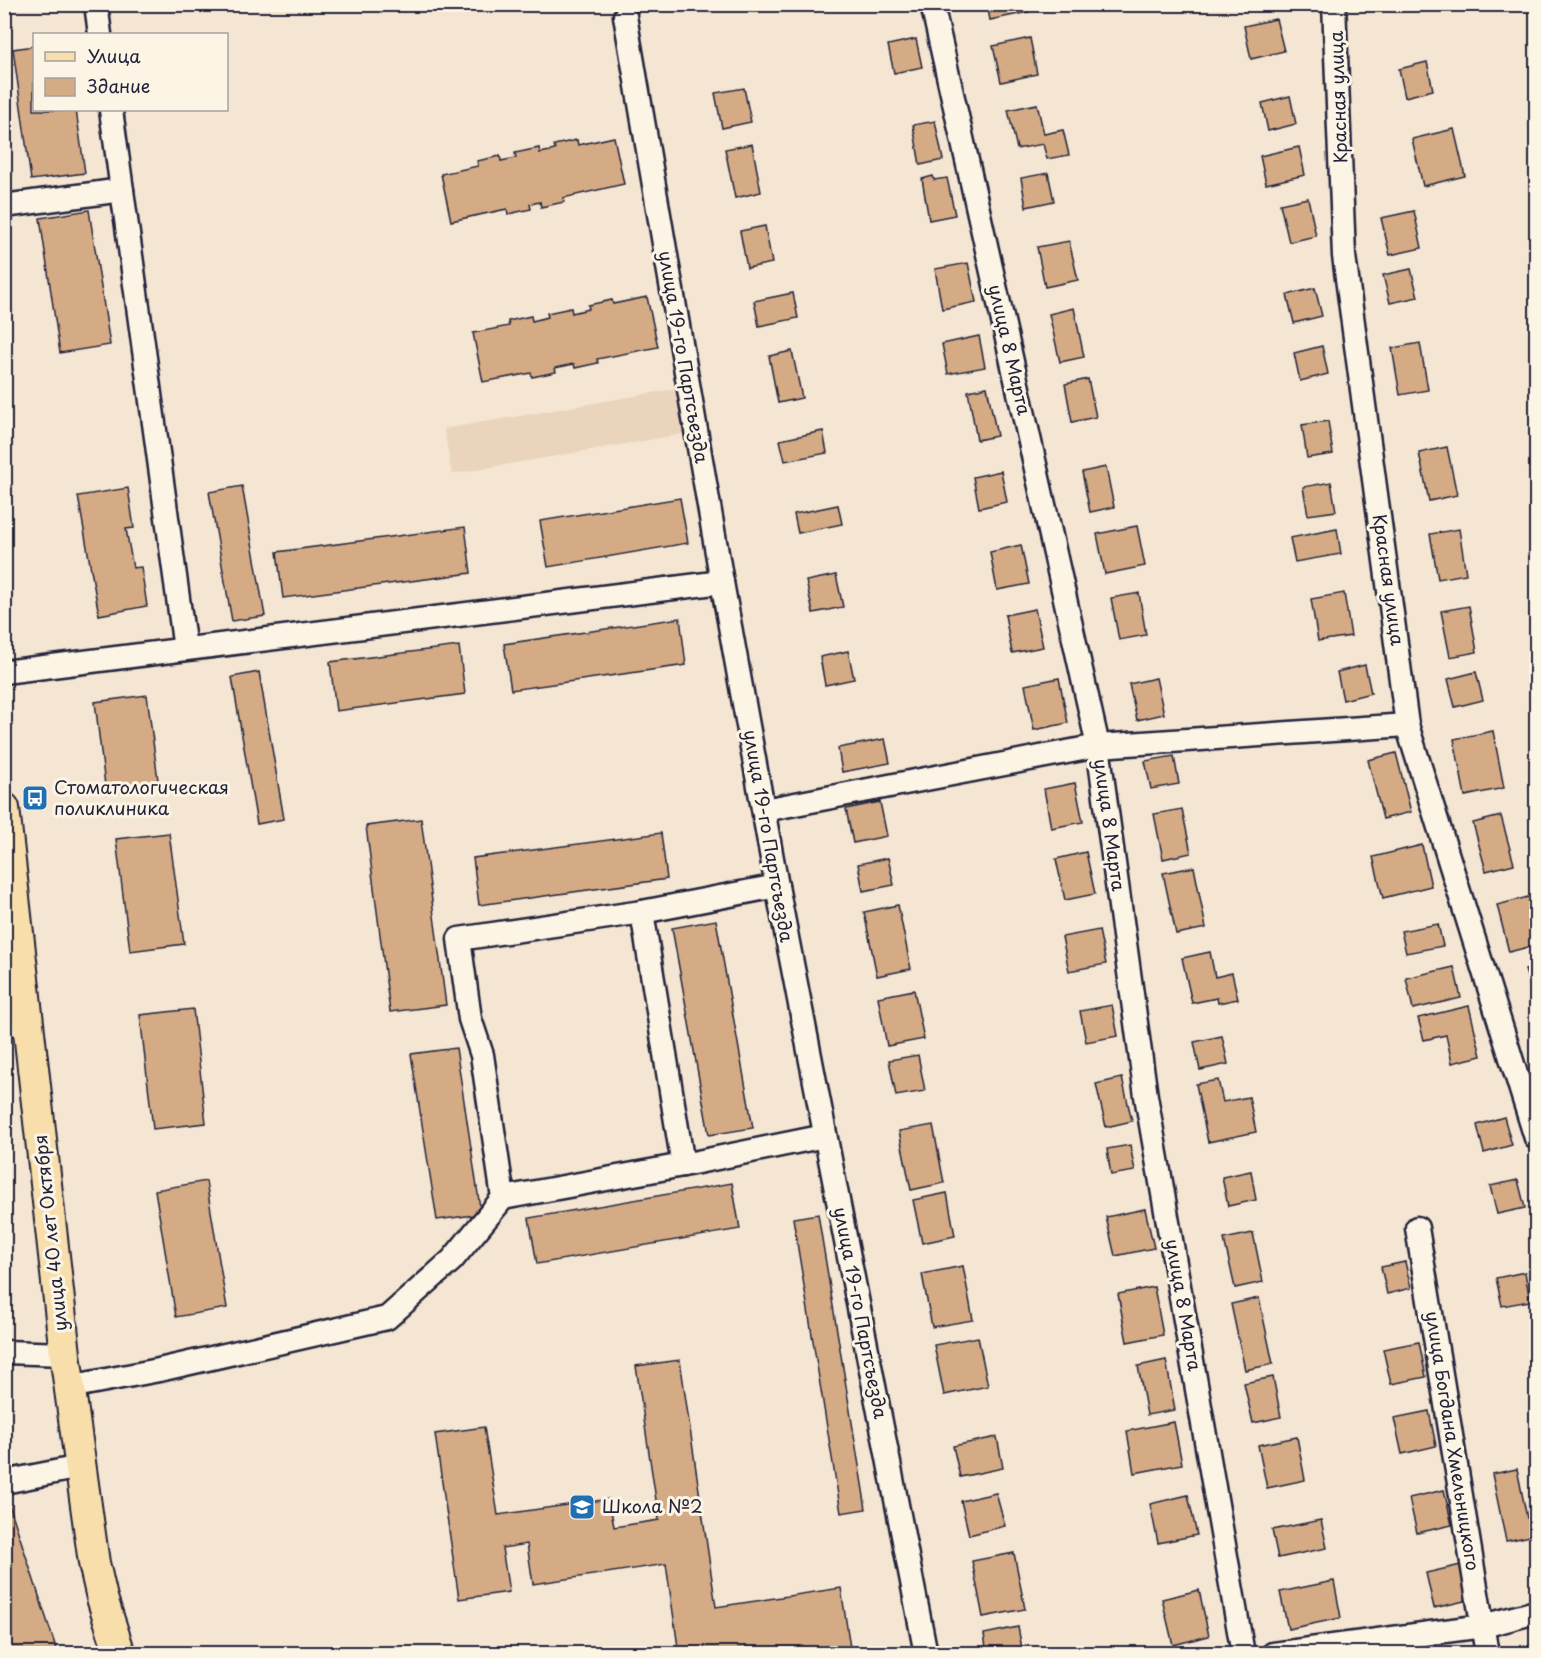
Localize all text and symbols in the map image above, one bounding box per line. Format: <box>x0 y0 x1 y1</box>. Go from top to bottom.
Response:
street label: Красная улица <box>1322 30 1353 164</box>
legend <box>33 33 228 111</box>
text: Улица <box>87 42 141 69</box>
text: Здание <box>87 72 150 99</box>
street label: улица 19-го Партсъезда <box>652 248 717 466</box>
street label: улица 8 Марта <box>982 282 1039 418</box>
street label: Красная улица <box>1367 512 1412 648</box>
street label: улица 19-го Партсъезда <box>737 727 802 945</box>
street label: улица 8 Марта <box>1088 757 1133 893</box>
place label: Стоматологическая поликлиника <box>54 773 229 821</box>
bus stop icon: Стоматологическая поликлиника <box>20 783 50 813</box>
street label: улица 40 лет Октября <box>26 1134 73 1333</box>
street label: улица 19-го Партсъезда <box>828 1204 895 1422</box>
street label: улица 8 Марта <box>1160 1237 1209 1373</box>
street label: улица Богдана Хмельницкого <box>1420 1309 1487 1573</box>
school or university icon: Школа №2 <box>567 1492 597 1522</box>
place label: Школа №2 <box>602 1492 703 1519</box>

